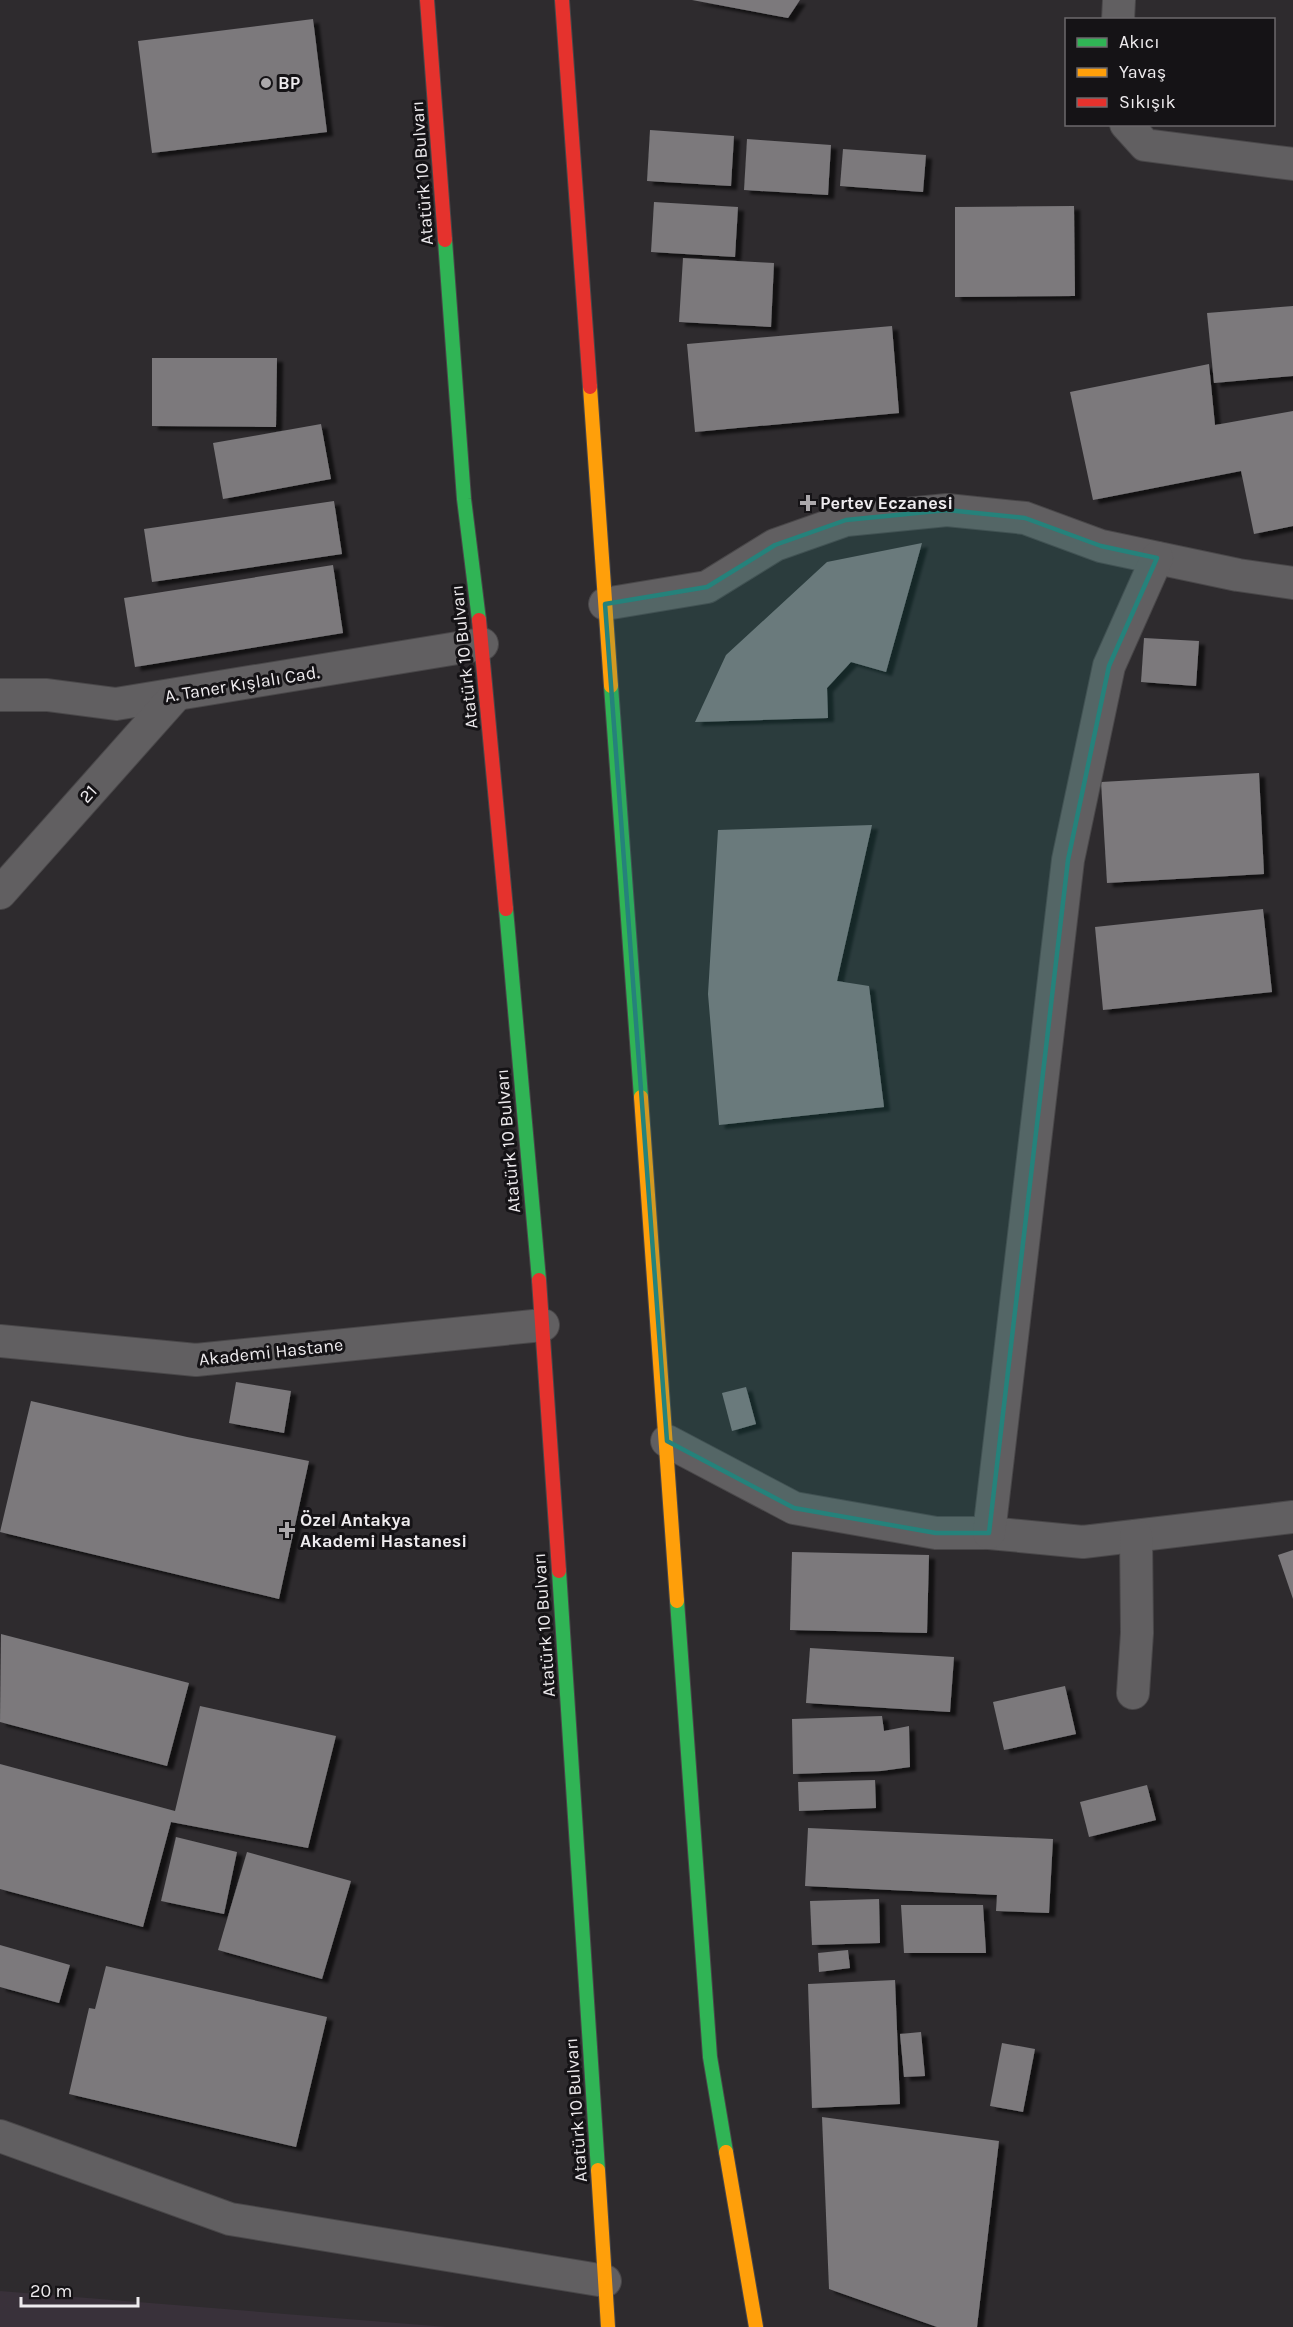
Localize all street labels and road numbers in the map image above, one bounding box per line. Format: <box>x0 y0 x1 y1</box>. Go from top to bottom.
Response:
street label: Atatürk 10 Bulvarı <box>406 100 438 246</box>
street label: Atatürk 10 Bulvarı <box>446 584 482 730</box>
street label: A. Taner Kışlalı Cad. <box>163 661 321 707</box>
street label: 21 <box>74 781 102 807</box>
street label: Atatürk 10 Bulvarı <box>491 1068 525 1214</box>
street label: Akademi Hastane <box>198 1333 344 1371</box>
street label: Atatürk 10 Bulvarı <box>528 1552 560 1698</box>
street label: Atatürk 10 Bulvarı <box>560 2037 592 2183</box>

